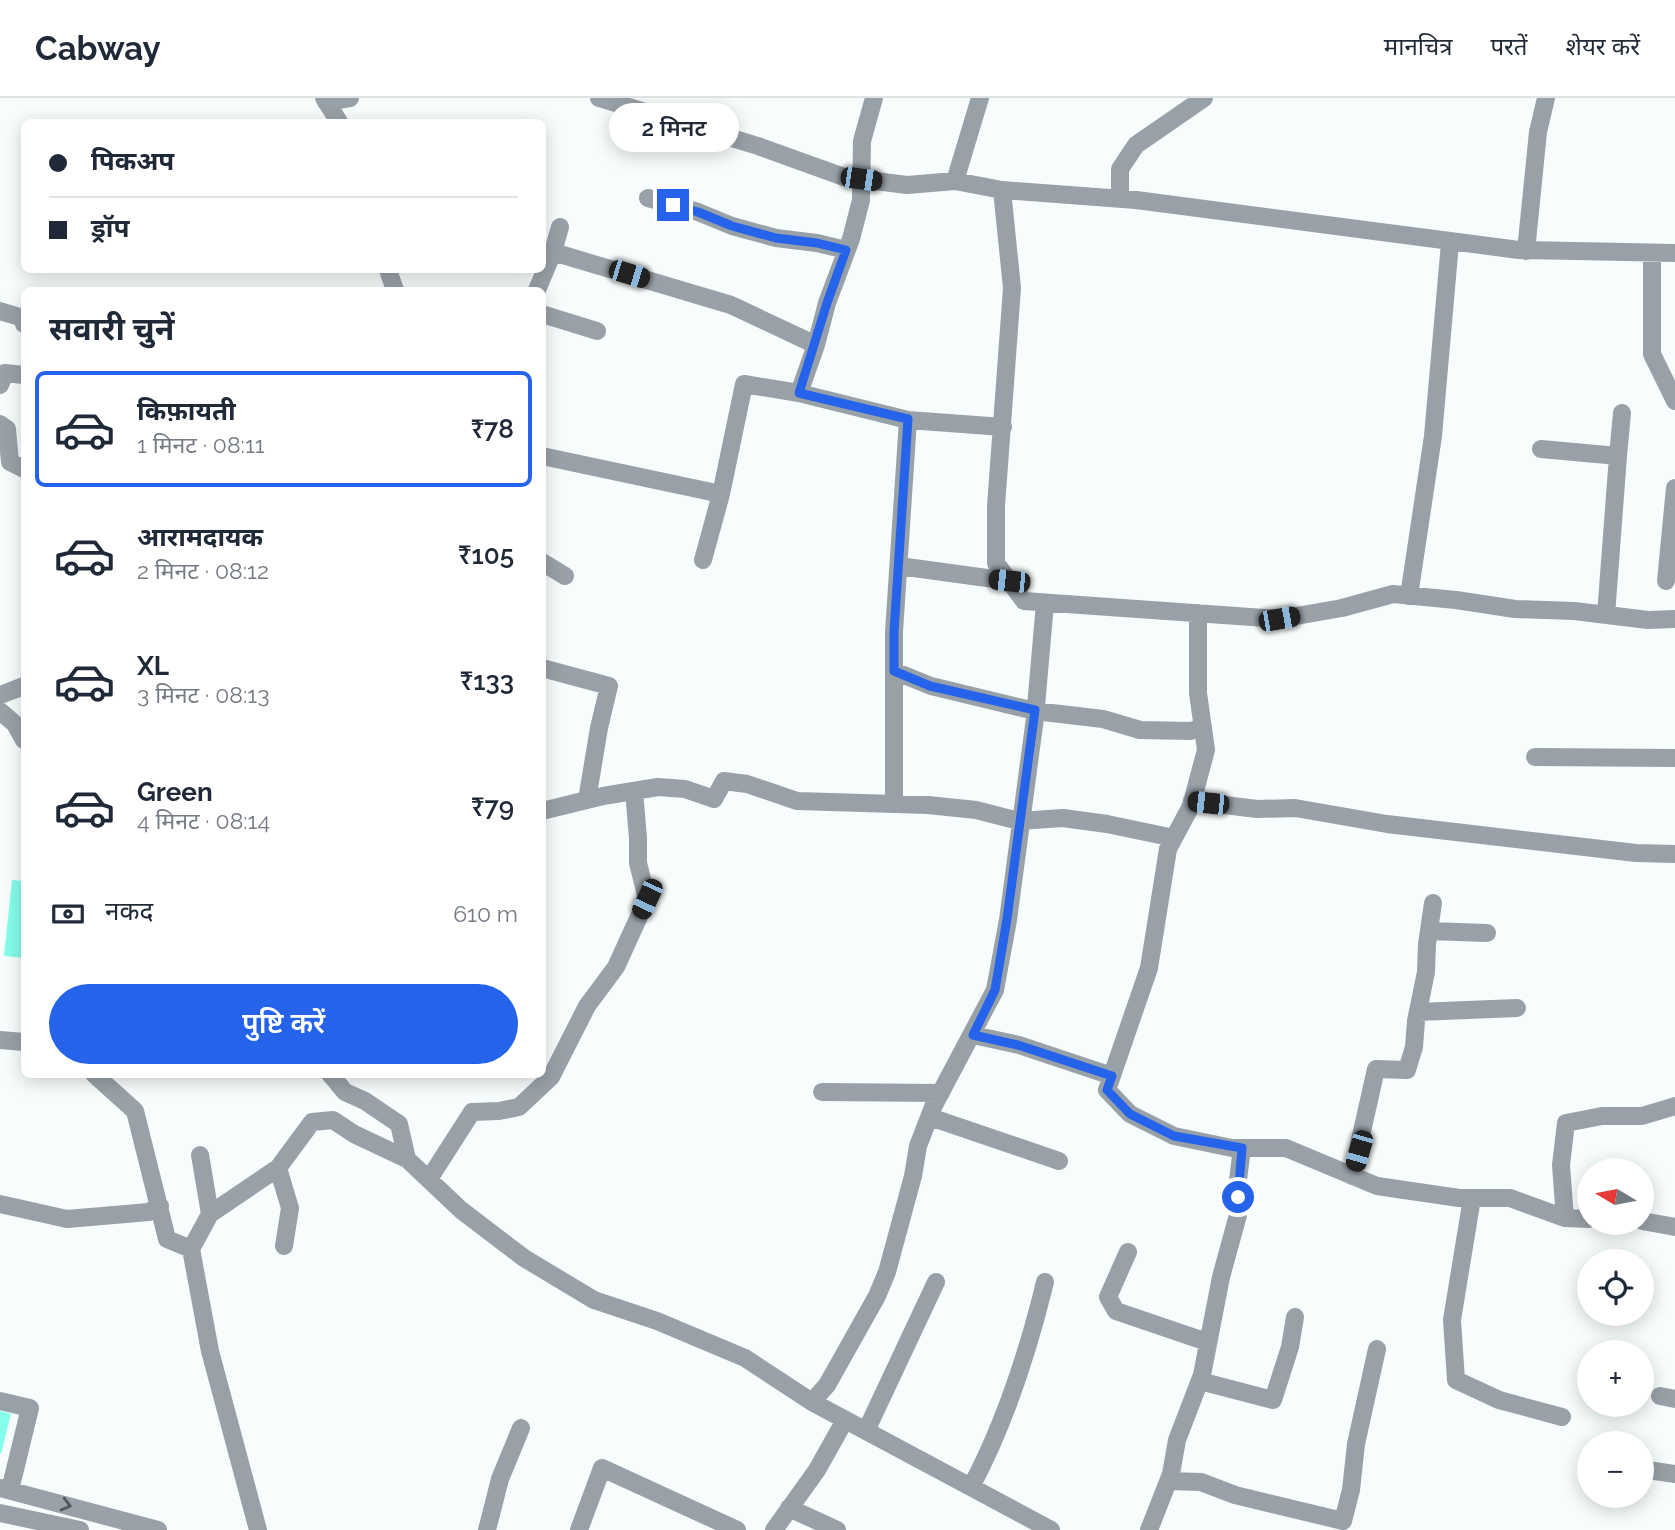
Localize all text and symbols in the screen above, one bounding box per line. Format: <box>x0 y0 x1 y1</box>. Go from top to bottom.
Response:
text: Cabway <box>35 29 161 68</box>
text: मानचित्र <box>1384 32 1452 61</box>
text: परतें <box>1490 32 1528 61</box>
text: शेयर करें <box>1566 32 1640 61</box>
callout: 2 मिनट <box>608 104 738 153</box>
text: 2 मिनट <box>642 114 707 141</box>
text: पिकअप <box>91 146 174 176</box>
car <box>839 166 884 192</box>
route end <box>657 189 689 221</box>
text: ड्रॉप <box>91 213 129 243</box>
car <box>606 258 653 290</box>
text: सवारी चुनें <box>49 310 174 347</box>
text: किफ़ायती <box>137 396 236 426</box>
icon: car <box>53 398 116 461</box>
text: ₹78 <box>471 414 514 444</box>
text: 1 मिनट · 08:11 <box>137 431 265 458</box>
text: आरामदायक <box>137 522 263 552</box>
icon: car <box>53 524 116 587</box>
text: ₹105 <box>458 540 514 570</box>
text: 2 मिनट · 08:12 <box>137 557 269 584</box>
car <box>988 568 1031 594</box>
car <box>1257 605 1302 633</box>
icon: car <box>53 650 116 713</box>
text: XL <box>137 651 169 681</box>
text: ₹133 <box>460 666 514 696</box>
text: 3 मिनट · 08:13 <box>137 681 269 708</box>
icon: car <box>53 776 116 839</box>
text: Green <box>137 777 213 807</box>
car <box>1187 790 1230 816</box>
text: ₹79 <box>471 792 514 822</box>
text: 4 मिनट · 08:14 <box>137 807 270 834</box>
car <box>629 876 666 922</box>
icon: cash <box>49 895 87 933</box>
text: नकद <box>105 896 153 926</box>
text: 610 m <box>453 900 518 927</box>
button: पुष्टि करें <box>49 984 518 1064</box>
car <box>1344 1128 1375 1174</box>
north arrow <box>1577 1158 1654 1236</box>
map controls <box>1577 1158 1654 1508</box>
route start <box>1222 1181 1254 1213</box>
button: locate <box>1577 1249 1654 1326</box>
button: + <box>1577 1340 1654 1417</box>
button: − <box>1577 1431 1654 1508</box>
one-way arrow <box>60 1497 72 1512</box>

